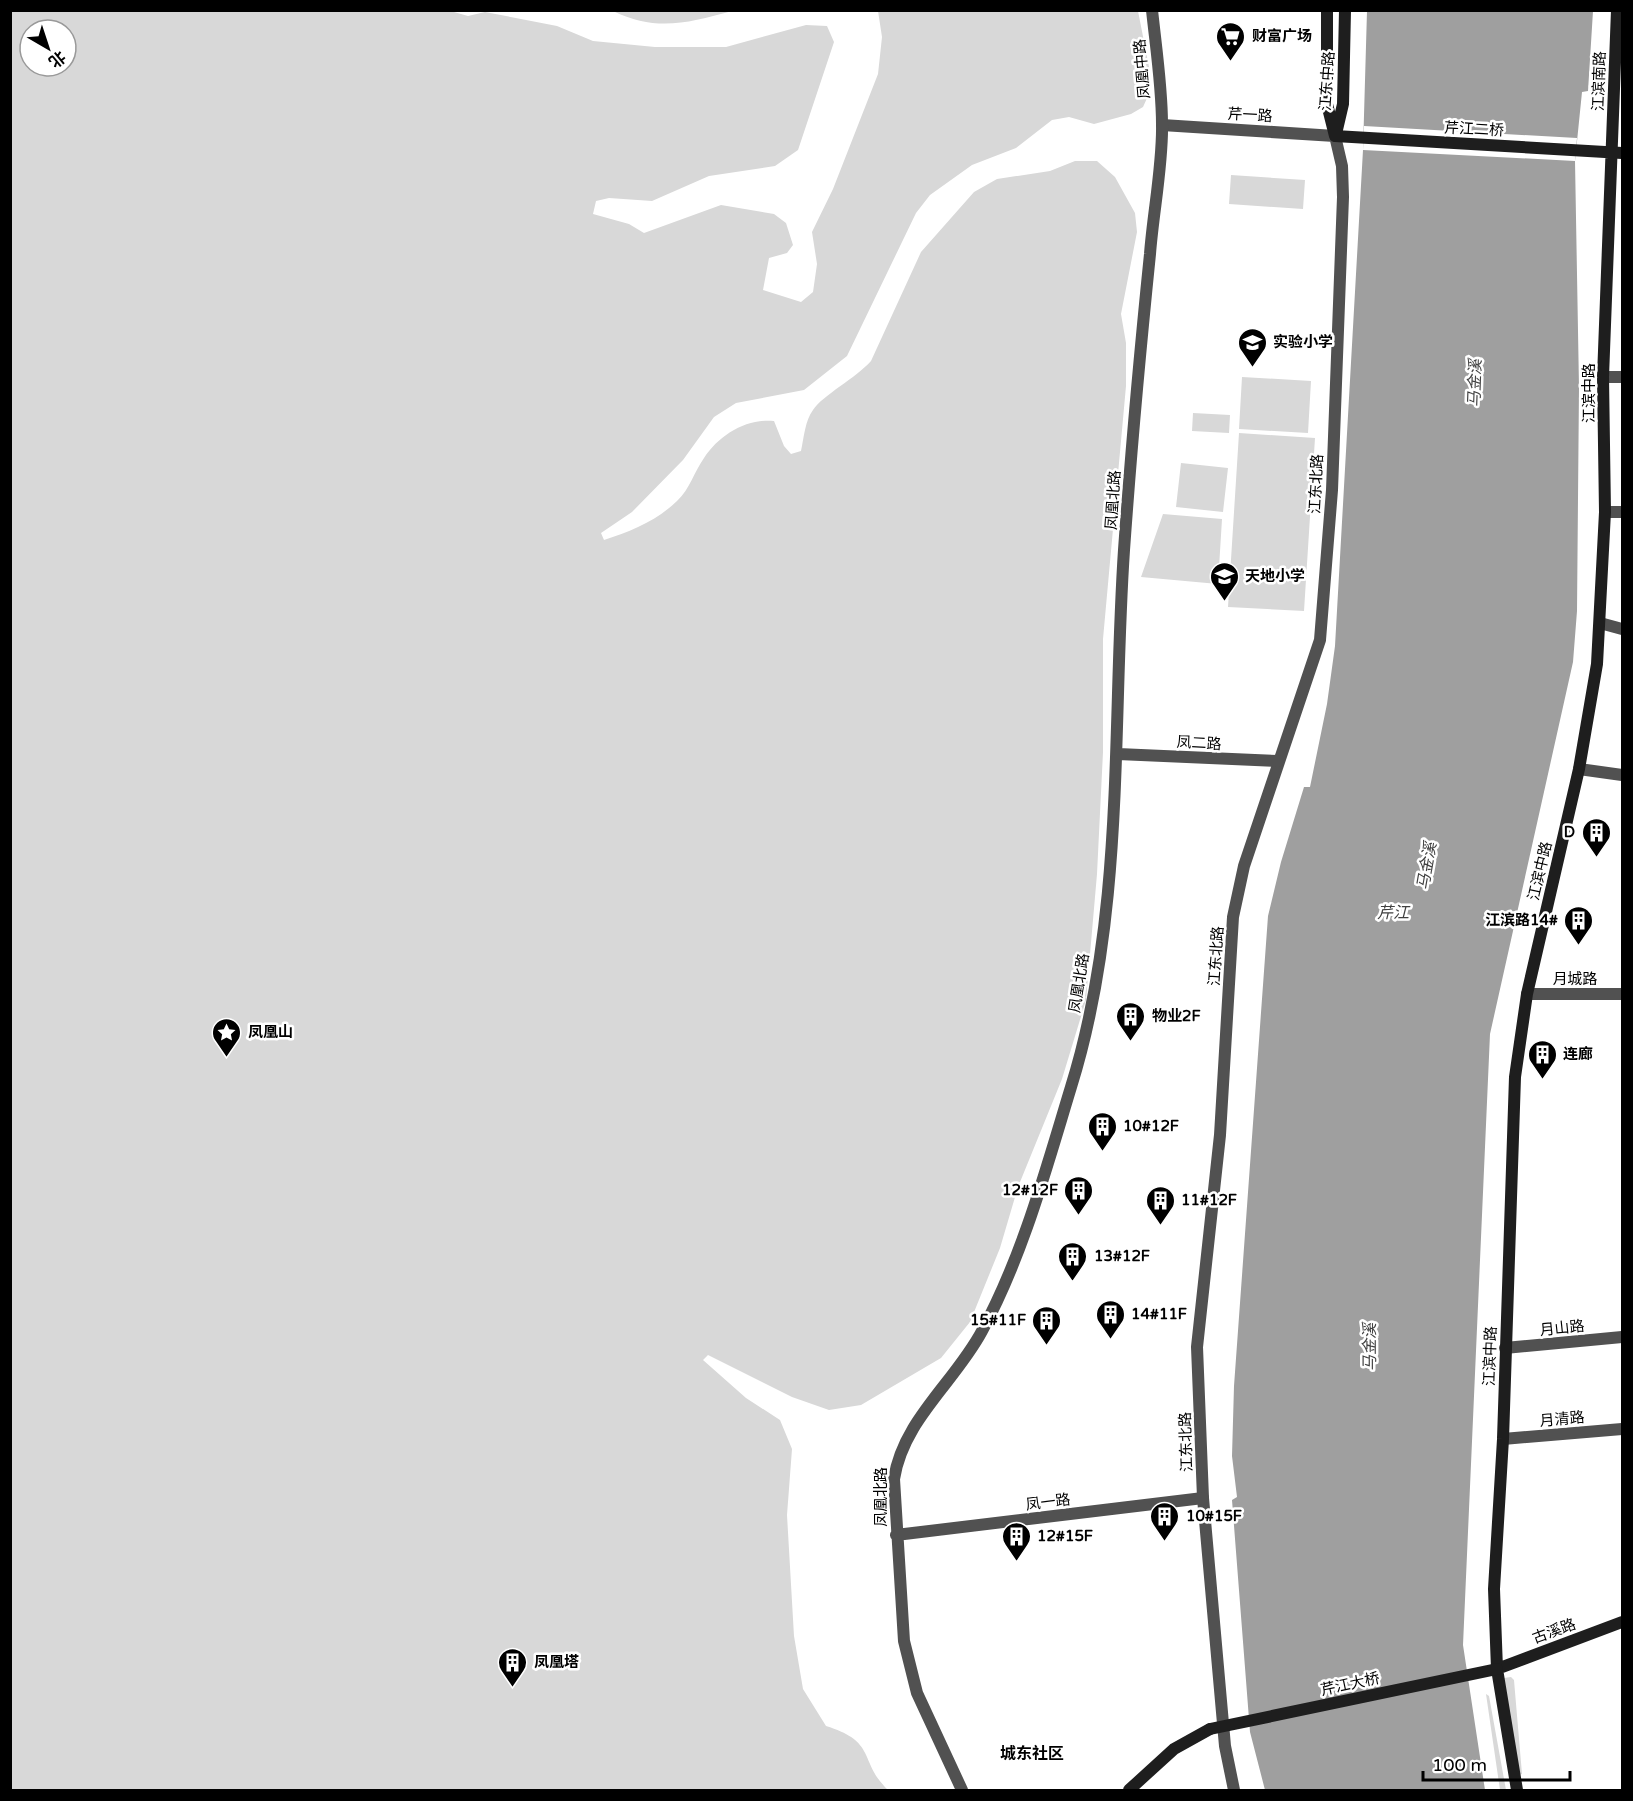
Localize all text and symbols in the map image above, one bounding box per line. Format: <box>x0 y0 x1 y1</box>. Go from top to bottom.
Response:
north arrow <box>18 18 78 78</box>
supermarket icon: 财富广场 <box>1215 20 1247 62</box>
place label: 财富广场 <box>1252 27 1312 45</box>
street label: 凤凰中路 <box>1130 38 1154 100</box>
text: 北 <box>44 46 69 72</box>
street label: 江东中路 <box>1316 50 1338 112</box>
street label: 江滨南路 <box>1589 51 1609 111</box>
street label: 芹一路 <box>1227 105 1273 125</box>
street label: 芹江二桥 <box>1444 118 1504 140</box>
school or university icon: 实验小学 <box>1236 326 1268 368</box>
place label: 实验小学 <box>1273 333 1333 351</box>
water label: 马金溪 <box>1464 357 1486 407</box>
street label: 江滨中路 <box>1580 363 1598 423</box>
street label: 江东北路 <box>1305 454 1327 514</box>
street label: 凤凰北路 <box>1102 469 1124 531</box>
school or university icon: 天地小学 <box>1208 560 1240 602</box>
place label: 天地小学 <box>1245 567 1305 585</box>
street label: 凤二路 <box>1176 733 1222 753</box>
building icon: D <box>1580 816 1612 858</box>
place label: D <box>1564 823 1575 841</box>
water label: 马金溪 <box>1413 839 1441 891</box>
street label: 江滨中路 <box>1524 840 1556 902</box>
water label: 芹江 <box>1377 903 1411 923</box>
building icon: 江滨路14# <box>1563 904 1595 946</box>
place label: 江滨路14# <box>1485 911 1558 929</box>
street label: 江东北路 <box>1205 925 1227 987</box>
street label: 凤凰北路 <box>1065 952 1093 1014</box>
street label: 月城路 <box>1552 970 1598 988</box>
building icon: 物业2F <box>1115 1000 1147 1042</box>
place label: 物业2F <box>1152 1007 1201 1025</box>
place icon: 凤凰山 <box>211 1016 243 1058</box>
place label: 凤凰山 <box>248 1023 293 1041</box>
building icon: 连廊 <box>1526 1038 1558 1080</box>
place label: 连廊 <box>1563 1045 1593 1063</box>
building icon: 10#12F <box>1086 1110 1118 1152</box>
place label: 10#12F <box>1123 1117 1179 1135</box>
building icon: 12#12F <box>1063 1174 1095 1216</box>
place label: 12#12F <box>1002 1181 1058 1199</box>
building icon: 11#12F <box>1144 1184 1176 1226</box>
place label: 11#12F <box>1181 1191 1237 1209</box>
building icon: 13#12F <box>1057 1240 1089 1282</box>
place label: 13#12F <box>1094 1247 1150 1265</box>
building icon: 14#11F <box>1094 1298 1126 1340</box>
building icon: 15#11F <box>1031 1304 1063 1346</box>
place label: 14#11F <box>1131 1305 1187 1323</box>
place label: 15#11F <box>970 1311 1026 1329</box>
street label: 月山路 <box>1539 1317 1585 1339</box>
water label: 马金溪 <box>1360 1321 1380 1371</box>
street label: 江滨中路 <box>1480 1326 1500 1386</box>
street label: 月清路 <box>1539 1408 1585 1430</box>
street label: 江东北路 <box>1176 1412 1196 1472</box>
street label: 凤凰北路 <box>872 1467 890 1527</box>
street label: 凤一路 <box>1025 1490 1071 1514</box>
building icon: 10#15F <box>1149 1500 1181 1542</box>
place label: 10#15F <box>1186 1507 1242 1525</box>
building icon: 12#15F <box>1000 1520 1032 1562</box>
place label: 12#15F <box>1037 1527 1093 1545</box>
street label: 古溪路 <box>1530 1615 1578 1647</box>
building icon: 凤凰塔 <box>497 1646 529 1688</box>
place label: 凤凰塔 <box>534 1653 579 1671</box>
street label: 芹江大桥 <box>1319 1669 1381 1699</box>
district label: 城东社区 <box>1000 1744 1064 1764</box>
scale bar <box>1423 1744 1570 1782</box>
text: 100 m <box>1432 1754 1487 1776</box>

